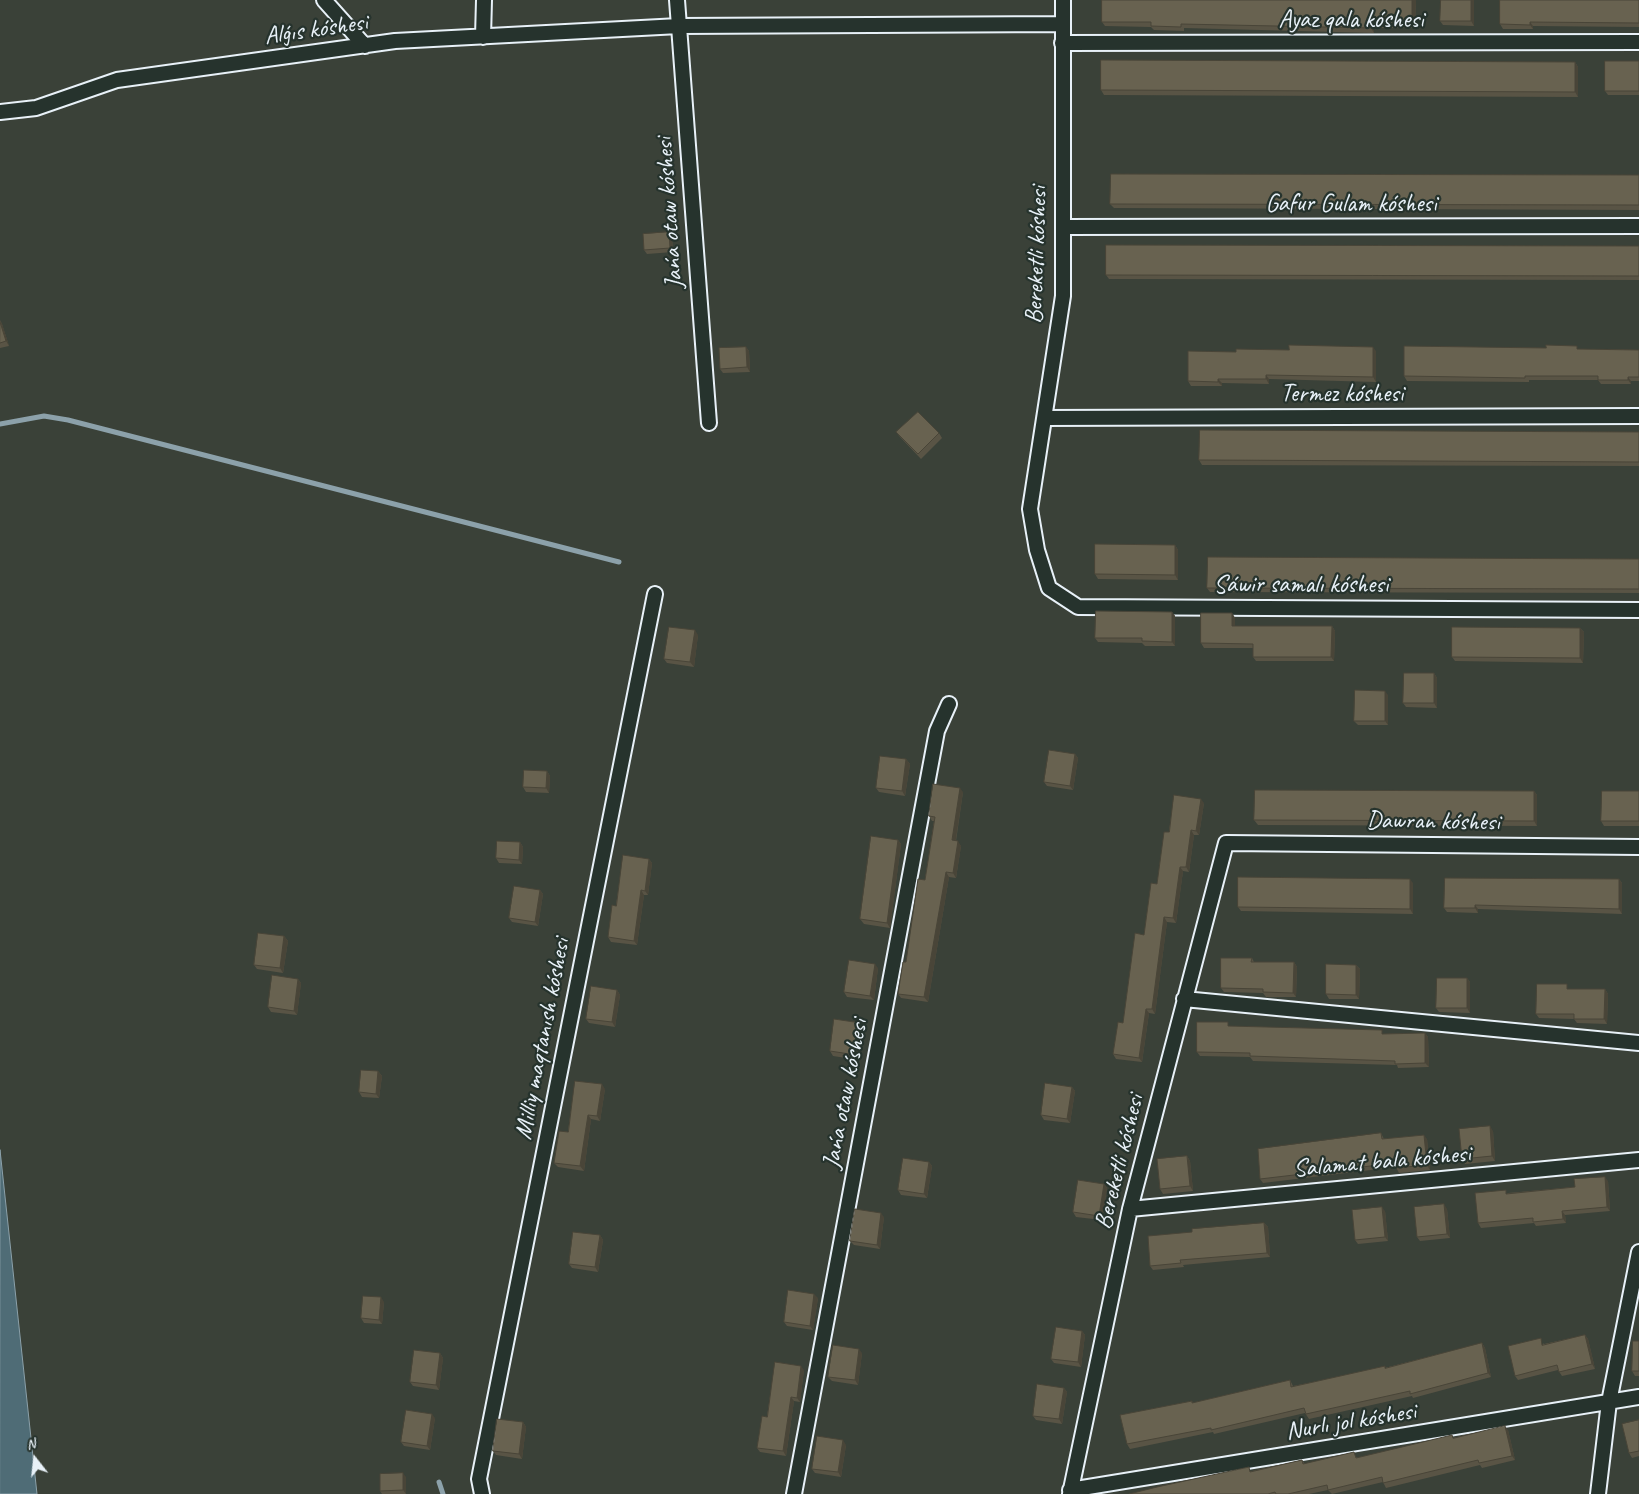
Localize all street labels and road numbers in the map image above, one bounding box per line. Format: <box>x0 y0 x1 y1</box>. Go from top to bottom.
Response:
street label: Ayaz qala kóshesi <box>1278 5 1424 35</box>
street label: Alǵıs kóshesi <box>262 8 370 52</box>
street label: Jańa otaw kóshesi <box>650 136 690 290</box>
street label: Bereketli kóshesi <box>1020 186 1054 324</box>
street label: Gafur Gulam kóshesi <box>1265 189 1437 219</box>
street label: Termez kóshesi <box>1281 379 1403 409</box>
street label: Sáwir samalı kóshesi <box>1214 570 1388 600</box>
street label: Dawran kóshesi <box>1366 806 1500 838</box>
street label: Milliy maqtanısh kóshesi <box>509 936 577 1142</box>
street label: Jańa otaw kóshesi <box>817 1017 875 1171</box>
street label: Bereketli kóshesi <box>1089 1091 1151 1233</box>
street label: Salamat bala kóshesi <box>1292 1139 1472 1185</box>
street label: Nurlı jol kóshesi <box>1284 1397 1418 1447</box>

